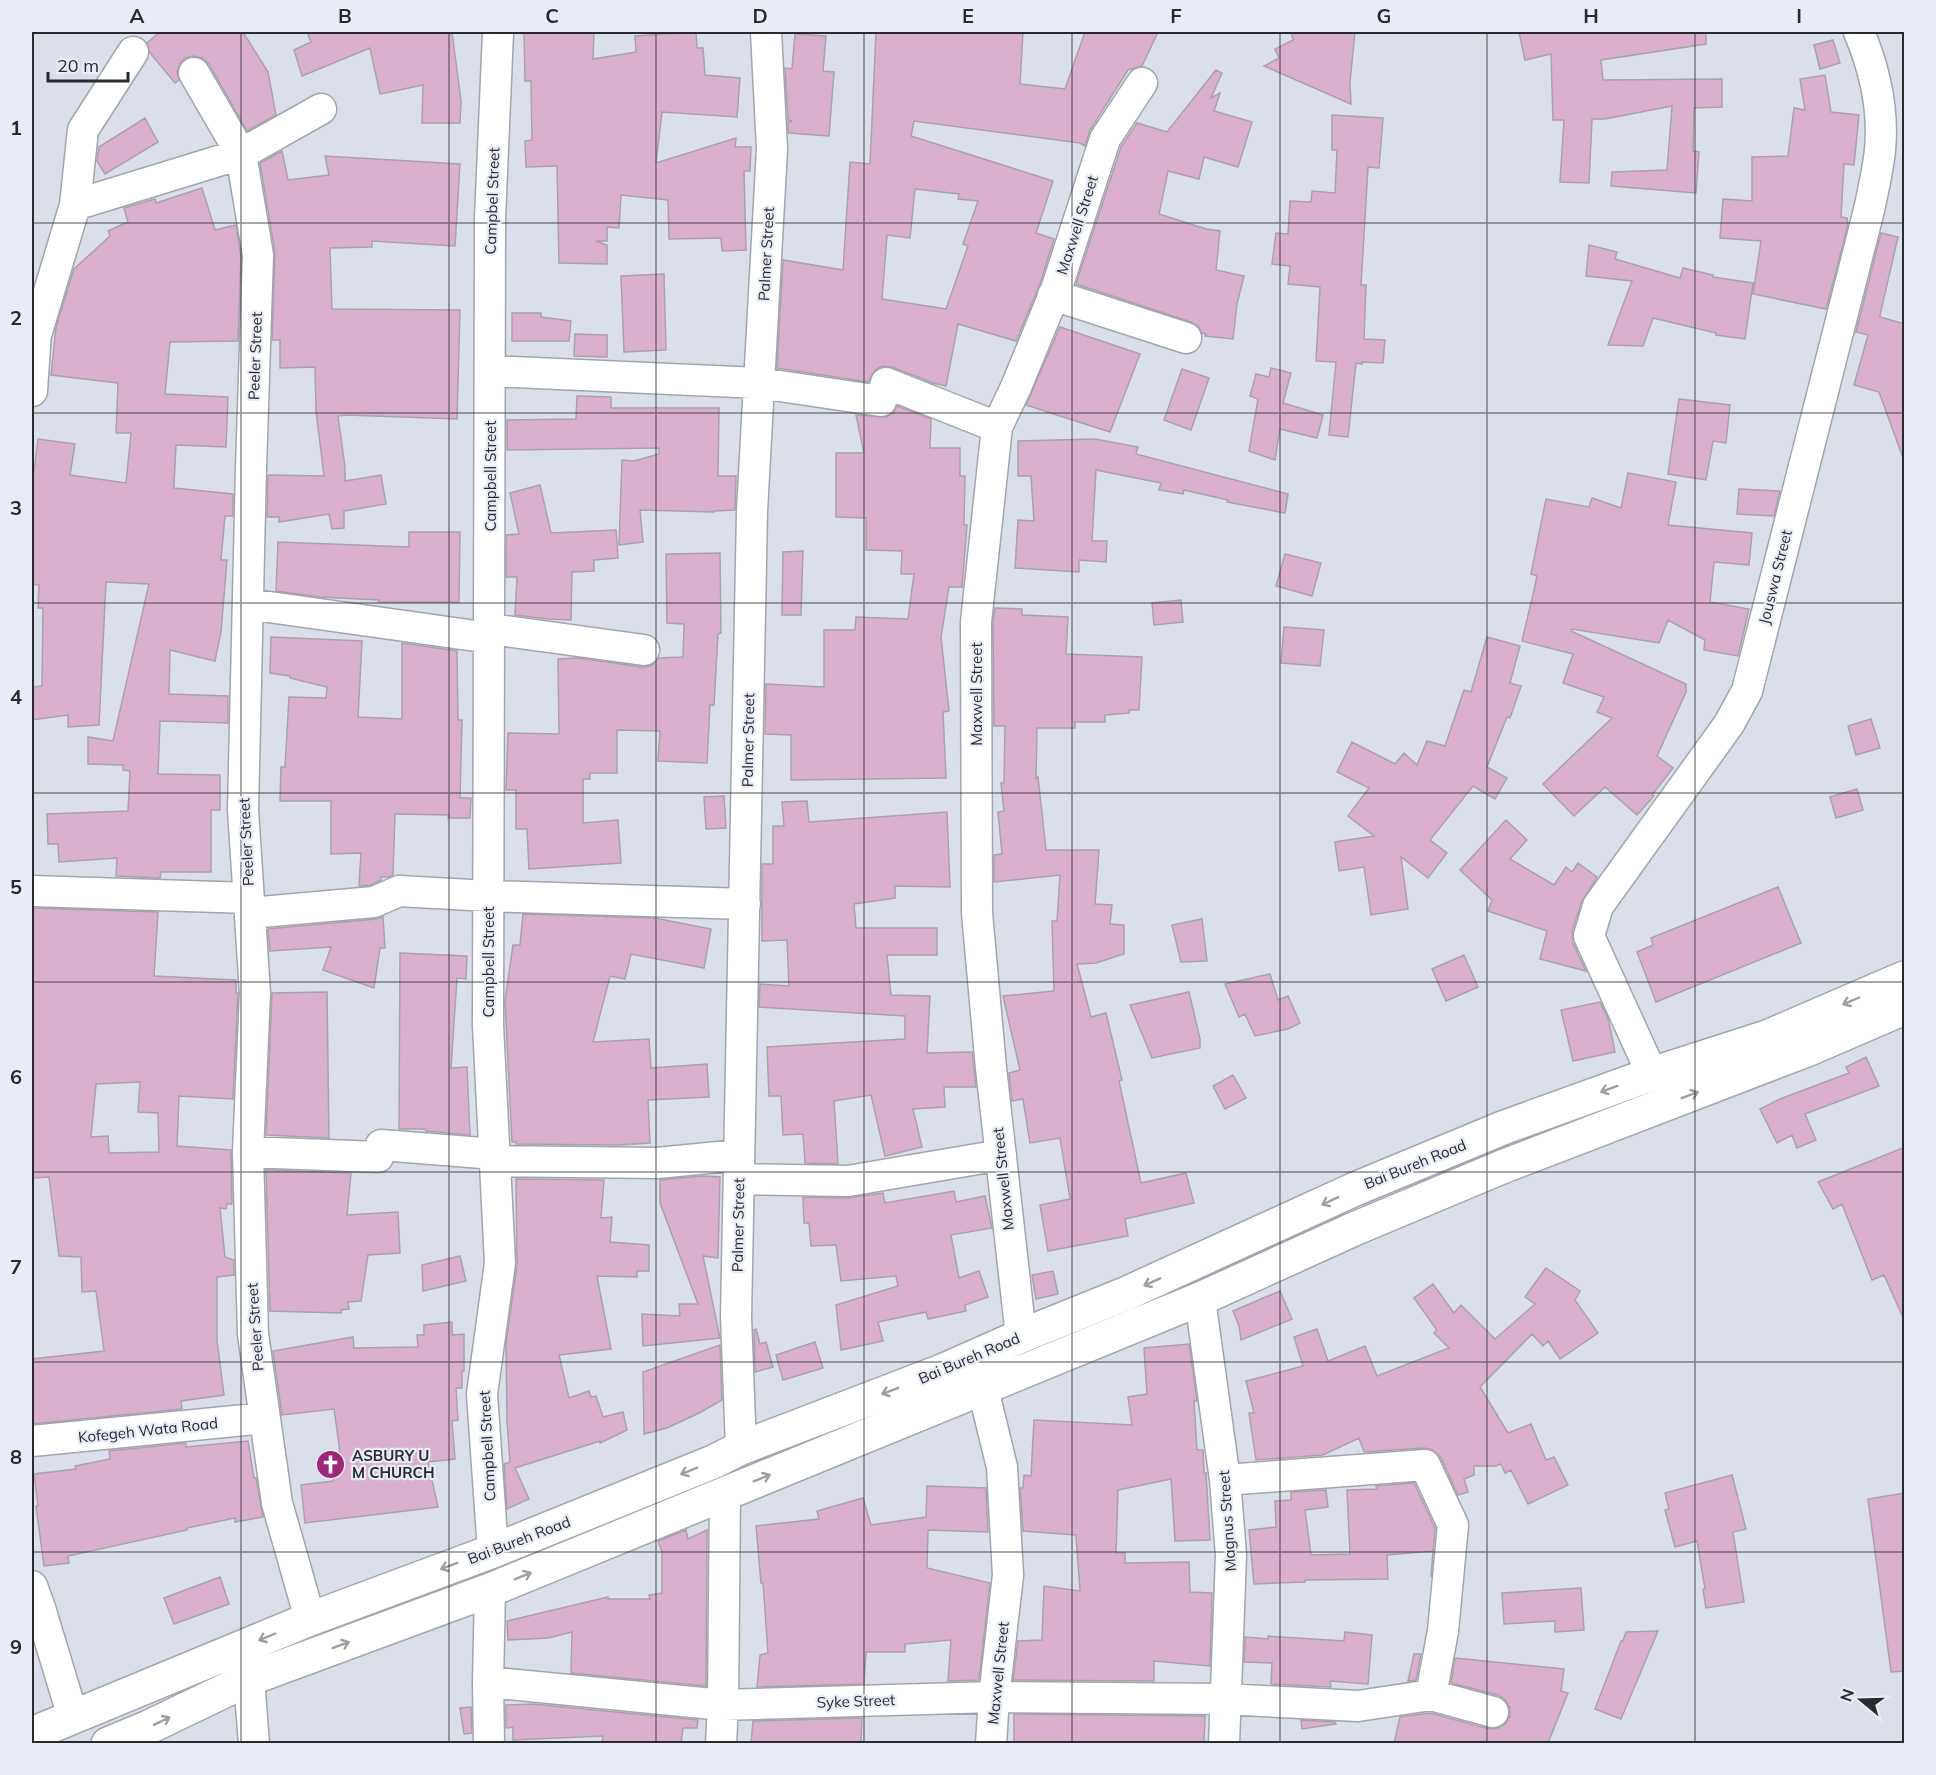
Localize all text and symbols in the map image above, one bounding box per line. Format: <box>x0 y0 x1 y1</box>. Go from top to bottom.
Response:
text: A <box>130 3 145 28</box>
text: B <box>338 3 352 28</box>
text: C <box>545 3 559 28</box>
text: D <box>752 3 768 28</box>
text: E <box>962 3 974 28</box>
text: F <box>1170 3 1182 28</box>
text: G <box>1377 3 1391 28</box>
text: H <box>1583 3 1599 28</box>
text: I <box>1796 3 1802 28</box>
scale bar <box>48 45 128 83</box>
text: 20 m <box>57 54 99 77</box>
text: 1 <box>10 115 22 140</box>
street label: Campbel Street <box>481 147 503 255</box>
street label: Maxwell Street <box>1052 173 1102 277</box>
street label: Palmer Street <box>754 206 778 302</box>
text: 2 <box>10 305 22 330</box>
street label: Peeler Street <box>244 312 266 400</box>
street label: Campbell Street <box>481 421 500 531</box>
text: 3 <box>10 495 22 520</box>
street label: Jouswa Street <box>1754 528 1796 626</box>
street label: Maxwell Street <box>967 642 986 746</box>
text: 4 <box>10 684 22 709</box>
street label: Palmer Street <box>738 693 758 787</box>
street label: Peeler Street <box>234 797 258 887</box>
text: 5 <box>10 874 22 899</box>
street label: Campbell Street <box>479 907 498 1017</box>
one-way arrow <box>1842 996 1860 1007</box>
text: 6 <box>10 1064 22 1089</box>
one-way arrow <box>1600 1085 1618 1096</box>
one-way arrow <box>1680 1088 1698 1099</box>
street label: Maxwell Street <box>988 1127 1018 1231</box>
street label: Bai Bureh Road <box>1361 1135 1469 1193</box>
street label: Palmer Street <box>728 1178 748 1272</box>
one-way arrow <box>1321 1195 1339 1207</box>
text: 7 <box>10 1254 22 1279</box>
one-way arrow <box>1144 1276 1162 1288</box>
street label: Peeler Street <box>242 1282 268 1372</box>
street label: Bai Bureh Road <box>915 1328 1023 1388</box>
one-way arrow <box>881 1387 899 1398</box>
street label: Campbell Street <box>475 1390 499 1502</box>
street label: Kofegeh Wata Road <box>77 1413 219 1447</box>
text: 8 <box>10 1444 22 1469</box>
place label: ASBURY U M CHURCH <box>352 1446 435 1482</box>
church icon: ASBURY U M CHURCH <box>315 1448 347 1480</box>
one-way arrow <box>680 1467 699 1478</box>
street label: Magnus Street <box>1214 1470 1240 1572</box>
one-way arrow <box>752 1472 771 1483</box>
street label: Bai Bureh Road <box>465 1512 573 1568</box>
one-way arrow <box>440 1562 459 1573</box>
one-way arrow <box>514 1570 532 1581</box>
street label: Maxwell Street <box>983 1621 1013 1725</box>
one-way arrow <box>259 1632 277 1643</box>
text: 9 <box>10 1634 22 1659</box>
one-way arrow <box>331 1639 350 1650</box>
north arrow <box>1831 1670 1891 1730</box>
text: N <box>1835 1686 1858 1704</box>
street label: Syke Street <box>817 1690 895 1712</box>
one-way arrow <box>152 1715 170 1727</box>

